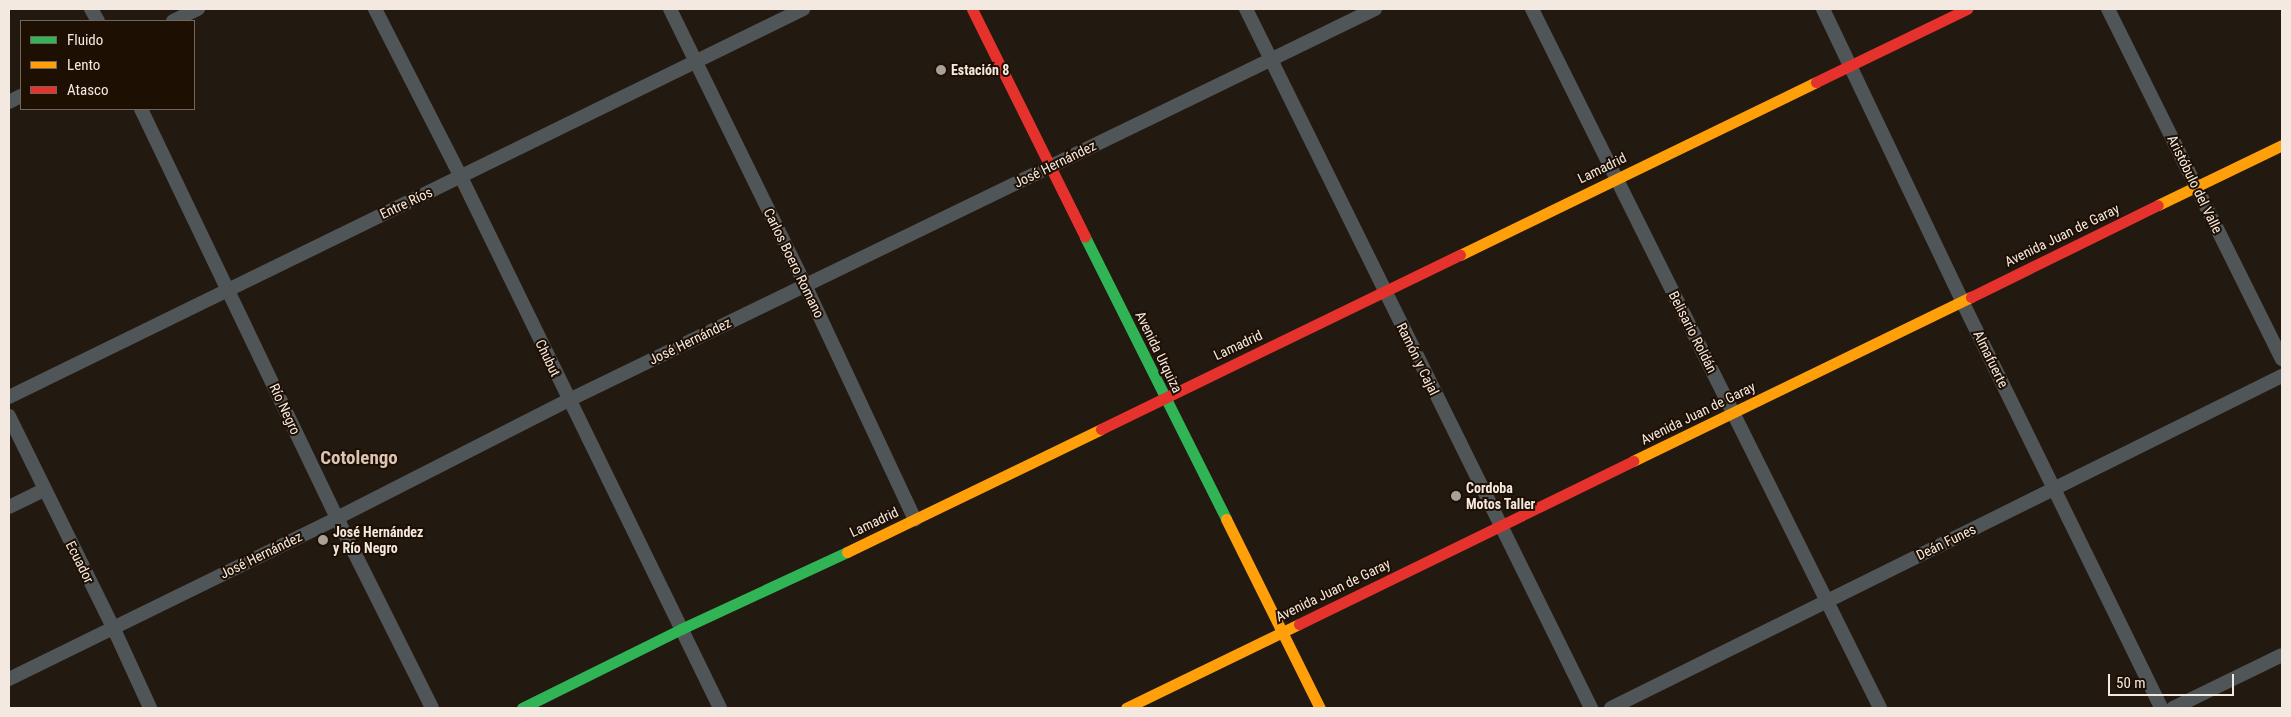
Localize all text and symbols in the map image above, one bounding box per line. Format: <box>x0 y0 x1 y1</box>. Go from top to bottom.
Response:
legend <box>20 20 195 110</box>
text: Fluido <box>67 31 103 49</box>
text: Lento <box>67 56 100 74</box>
place label: Estación 8 <box>951 62 1009 78</box>
marker: Estación 8 <box>935 64 947 76</box>
text: Atasco <box>67 81 108 99</box>
street label: Aristóbulo del Valle <box>2164 132 2226 236</box>
street label: José Hernández <box>1011 137 1099 191</box>
street label: Lamadrid <box>1575 149 1629 187</box>
street label: Entre Ríos <box>377 184 435 222</box>
street label: Avenida Juan de Garay <box>2002 200 2122 270</box>
street label: Carlos Boero Romano <box>760 205 828 321</box>
street label: Belisario Roldán <box>1665 288 1721 376</box>
street label: Avenida Urquiza <box>1132 308 1186 396</box>
street label: José Hernández <box>646 314 734 368</box>
street label: Ramón y Cajal <box>1393 320 1443 398</box>
street label: Lamadrid <box>1211 326 1265 364</box>
street label: Almafuerte <box>1970 328 2012 390</box>
street label: Chubut <box>532 337 564 379</box>
street label: Avenida Juan de Garay <box>1638 378 1758 448</box>
street label: Río Negro <box>266 381 304 437</box>
district label: Cotolengo <box>320 447 398 469</box>
place label: Cordoba Motos Taller <box>1466 480 1536 512</box>
marker: Cordoba Motos Taller <box>1450 490 1462 502</box>
street label: Lamadrid <box>847 503 901 541</box>
street label: Deán Funes <box>1913 520 1979 564</box>
place label: José Hernández y Río Negro <box>333 524 423 556</box>
street label: José Hernández <box>217 528 305 582</box>
marker: José Hernández y Río Negro <box>317 534 329 546</box>
street label: Ecuador <box>62 538 98 586</box>
street label: Avenida Juan de Garay <box>1273 555 1393 625</box>
scale bar <box>2111 664 2237 696</box>
text: 50 m <box>2116 674 2146 692</box>

